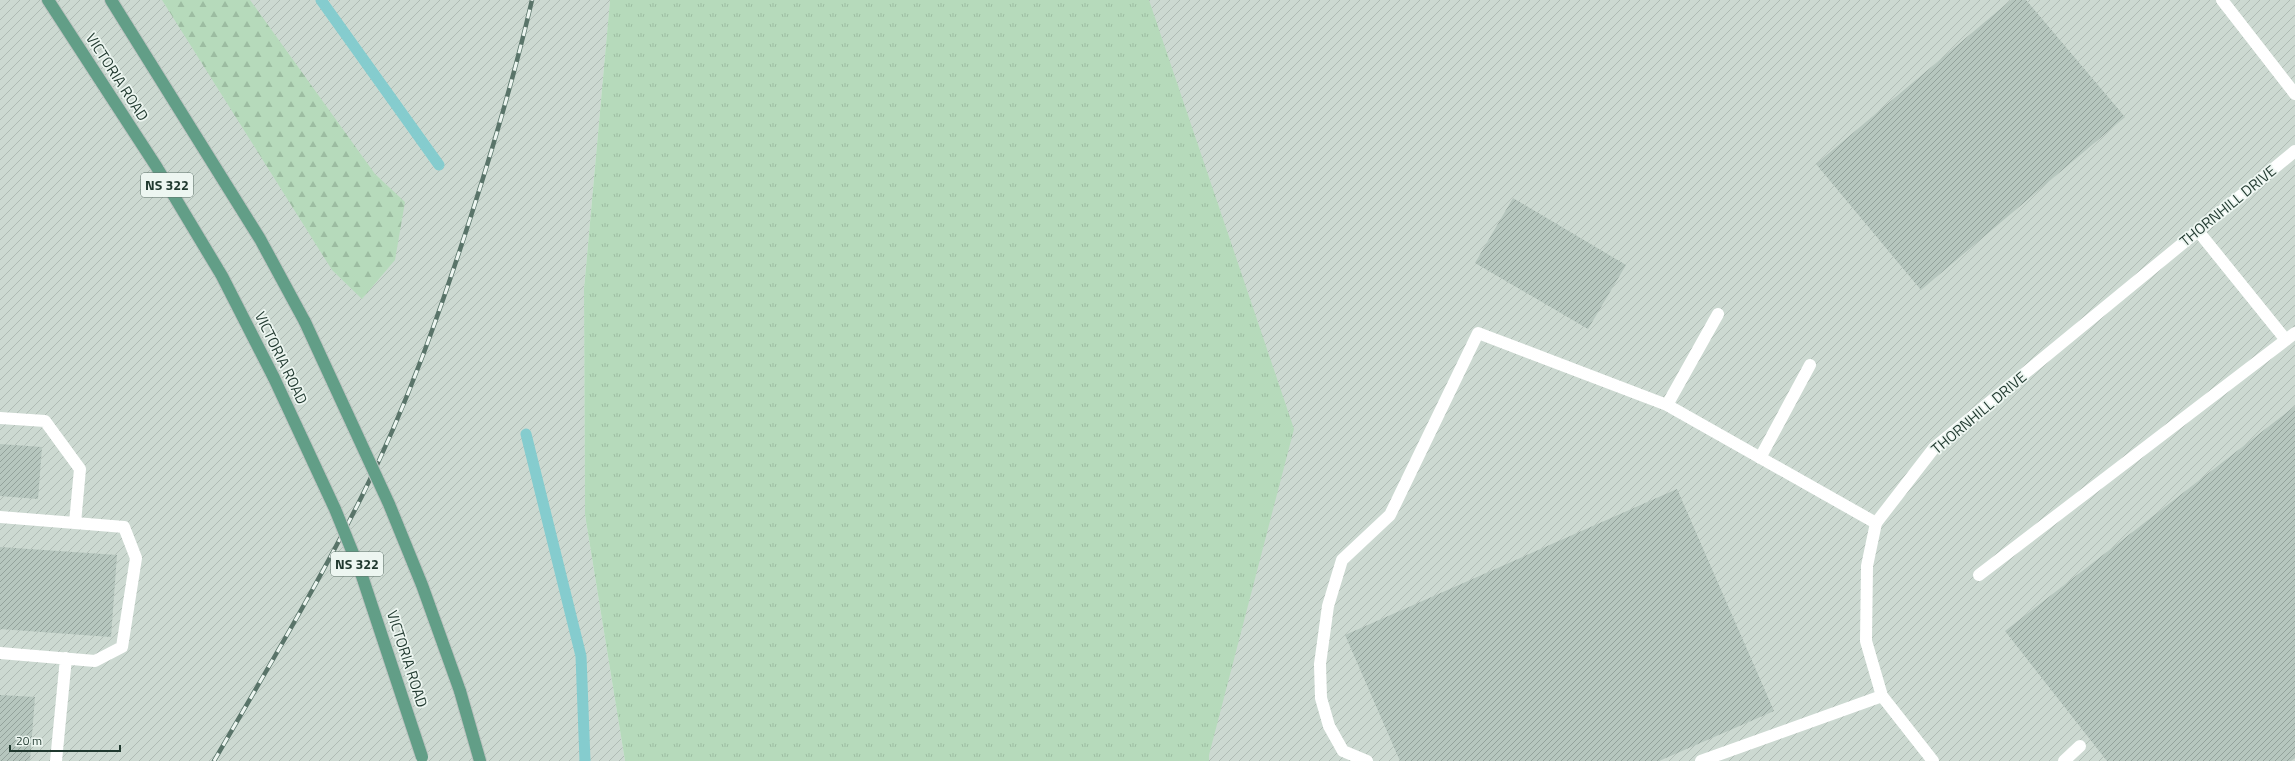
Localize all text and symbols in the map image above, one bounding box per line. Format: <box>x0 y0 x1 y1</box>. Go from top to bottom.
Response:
street label: VICTORIA ROAD <box>80 28 155 125</box>
street label: THORNHILL DRIVE <box>2174 159 2281 252</box>
road number: NS 322 <box>141 173 193 197</box>
street label: VICTORIA ROAD <box>249 307 314 408</box>
street label: THORNHILL DRIVE <box>1926 366 2031 459</box>
road number: NS 322 <box>331 552 383 576</box>
street label: VICTORIA ROAD <box>381 607 434 710</box>
scale bar <box>10 727 120 753</box>
text: 20 m <box>16 731 42 750</box>

